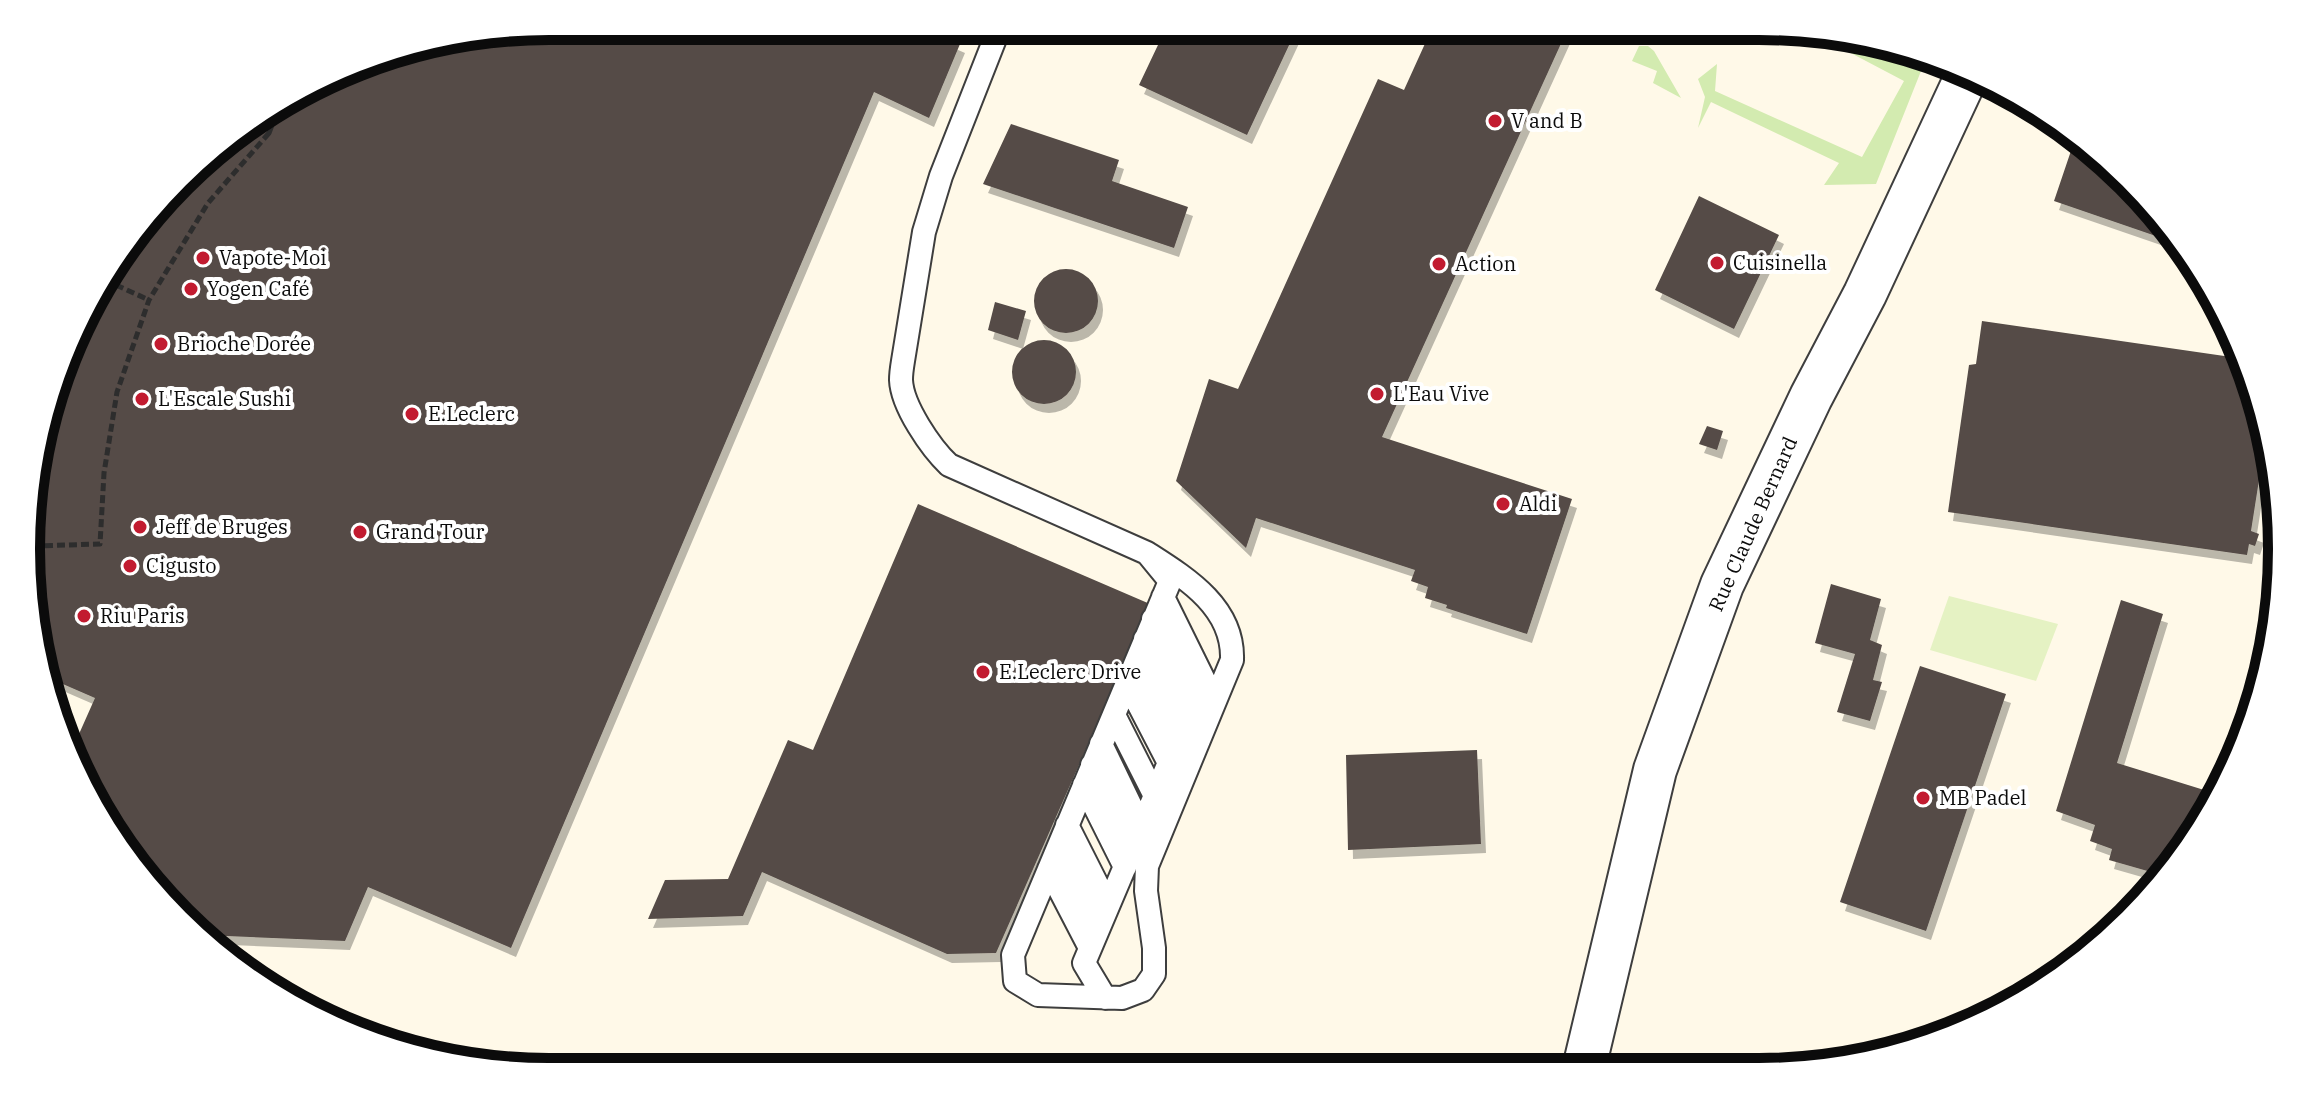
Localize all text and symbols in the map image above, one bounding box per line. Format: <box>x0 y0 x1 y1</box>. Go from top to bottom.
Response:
place label: V and B <box>1511 107 1583 134</box>
marker: V and B <box>1486 112 1504 130</box>
place label: Vapote-Moi <box>219 244 327 271</box>
marker: Vapote-Moi <box>194 249 212 267</box>
place label: Cuisinella <box>1733 249 1827 276</box>
place label: Action <box>1455 250 1517 277</box>
marker: Cuisinella <box>1708 254 1726 272</box>
marker: Action <box>1430 255 1448 273</box>
place label: Yogen Café <box>207 275 310 302</box>
marker: Yogen Café <box>182 280 200 298</box>
place label: Brioche Dorée <box>177 330 311 357</box>
marker: Brioche Dorée <box>152 335 170 353</box>
place label: L'Eau Vive <box>1393 380 1489 407</box>
place label: L'Escale Sushi <box>158 385 291 412</box>
marker: L'Eau Vive <box>1368 385 1386 403</box>
marker: L'Escale Sushi <box>133 390 151 408</box>
place label: E.Leclerc <box>428 400 515 427</box>
marker: E.Leclerc <box>403 405 421 423</box>
street label: Rue Claude Bernard <box>1702 432 1803 615</box>
place label: Aldi <box>1519 490 1557 517</box>
marker: Aldi <box>1494 495 1512 513</box>
place label: Jeff de Bruges <box>156 513 288 540</box>
marker: Jeff de Bruges <box>131 518 149 536</box>
place label: Grand Tour <box>376 518 485 545</box>
marker: Grand Tour <box>351 523 369 541</box>
place label: Cigusto <box>146 552 217 579</box>
marker: Cigusto <box>121 557 139 575</box>
place label: Riu Paris <box>100 602 185 629</box>
marker: Riu Paris <box>75 607 93 625</box>
place label: E.Leclerc Drive <box>999 658 1141 685</box>
marker: E.Leclerc Drive <box>974 663 992 681</box>
place label: MB Padel <box>1939 784 2026 811</box>
marker: MB Padel <box>1914 789 1932 807</box>

